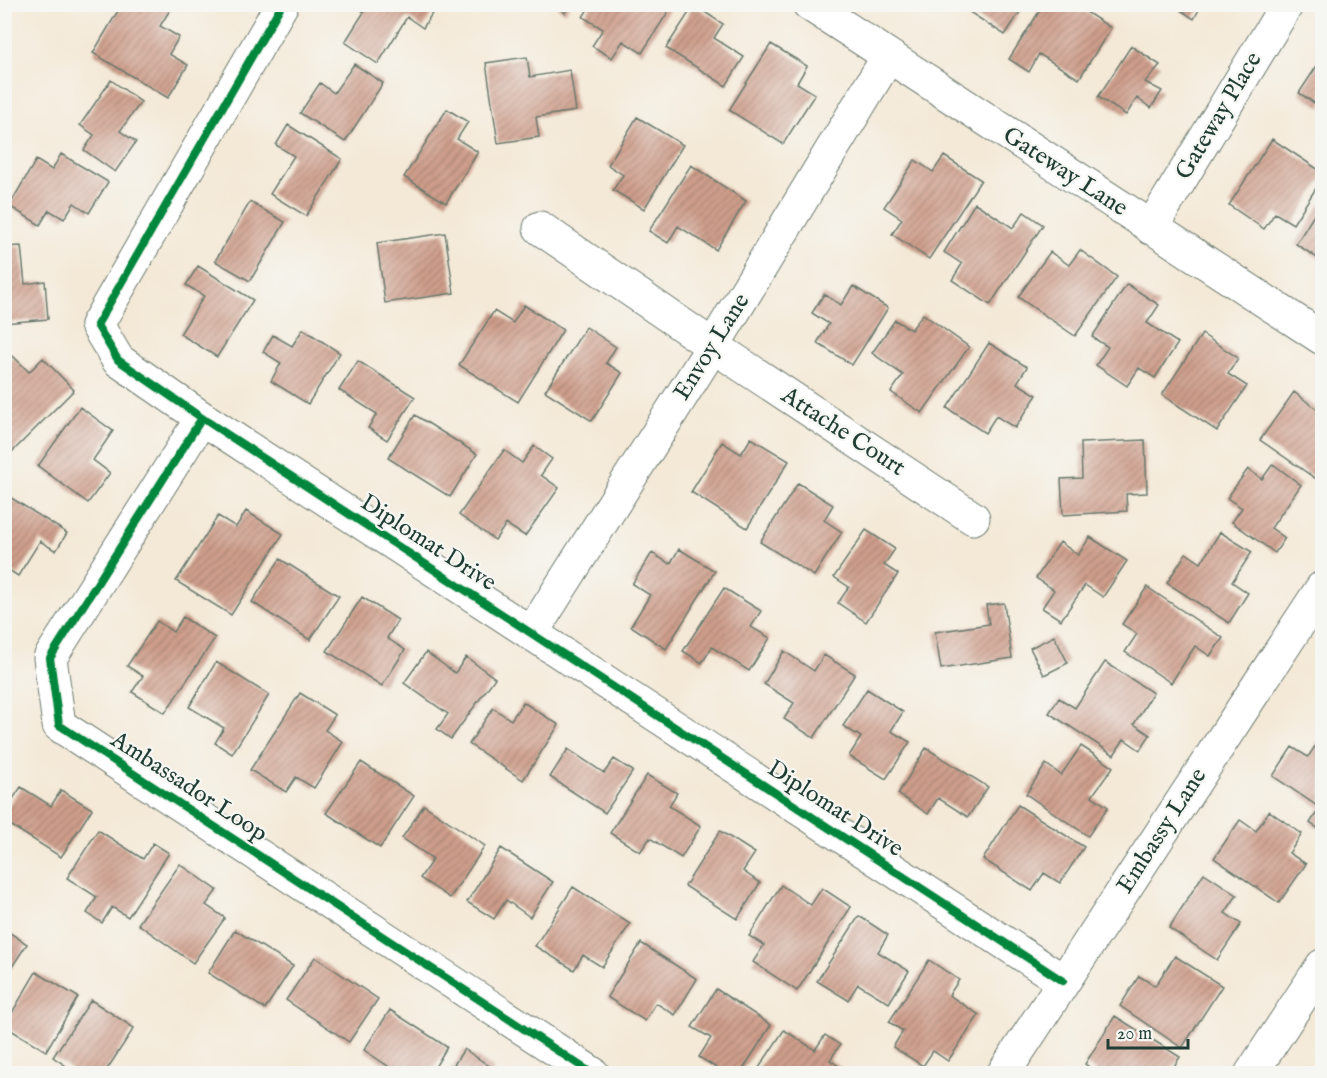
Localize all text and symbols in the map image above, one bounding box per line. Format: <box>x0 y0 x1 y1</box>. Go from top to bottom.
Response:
street label: Gateway Place <box>1169 46 1269 186</box>
street label: Gateway Lane <box>997 120 1133 224</box>
street label: Envoy Lane <box>667 288 757 406</box>
street label: Attache Court <box>774 380 911 484</box>
street label: Diplomat Drive <box>354 487 502 599</box>
street label: Ambassador Loop <box>104 724 273 849</box>
street label: Diplomat Drive <box>761 753 909 865</box>
street label: Embassy Lane <box>1110 762 1214 900</box>
scale bar <box>1108 1012 1188 1050</box>
text: 20 m <box>1117 1023 1152 1046</box>

